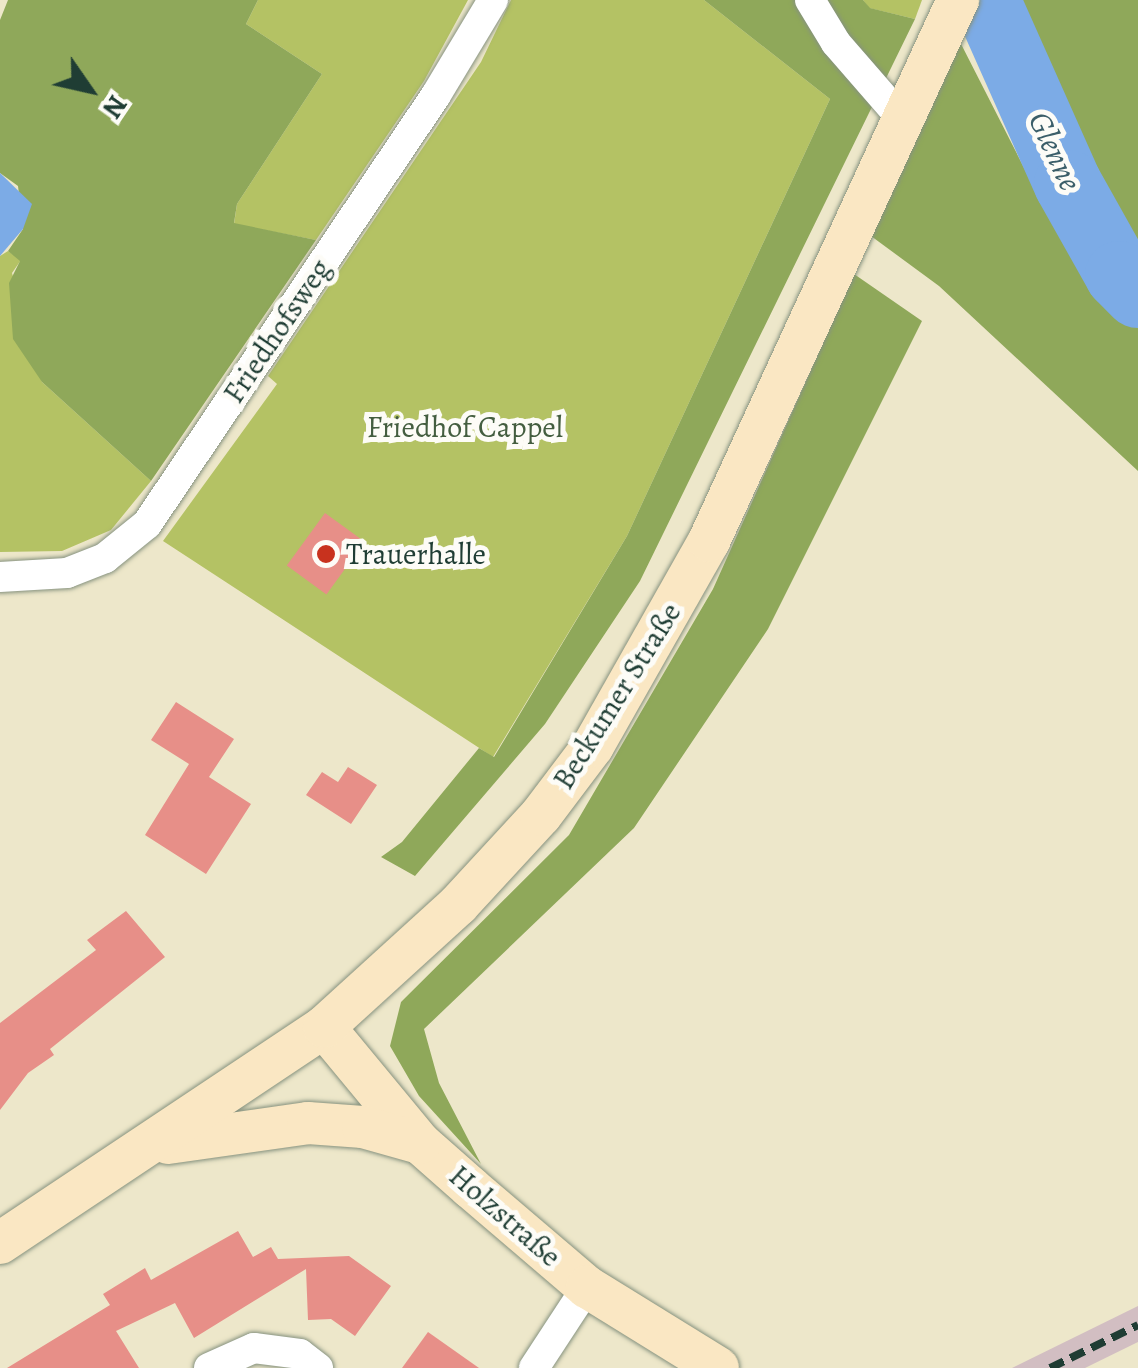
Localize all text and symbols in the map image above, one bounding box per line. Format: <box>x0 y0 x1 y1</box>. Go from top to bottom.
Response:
north arrow <box>40 40 140 140</box>
text: N <box>93 88 136 126</box>
water label: Glenne <box>1020 105 1090 197</box>
street label: Friedhofsweg <box>216 252 338 410</box>
park label: Friedhof Cappel <box>367 409 563 445</box>
place label: Trauerhalle <box>346 536 486 572</box>
marker: Trauerhalle <box>315 543 337 565</box>
street label: Beckumer Straße <box>545 596 689 796</box>
street label: Holzstraße <box>442 1158 568 1274</box>

